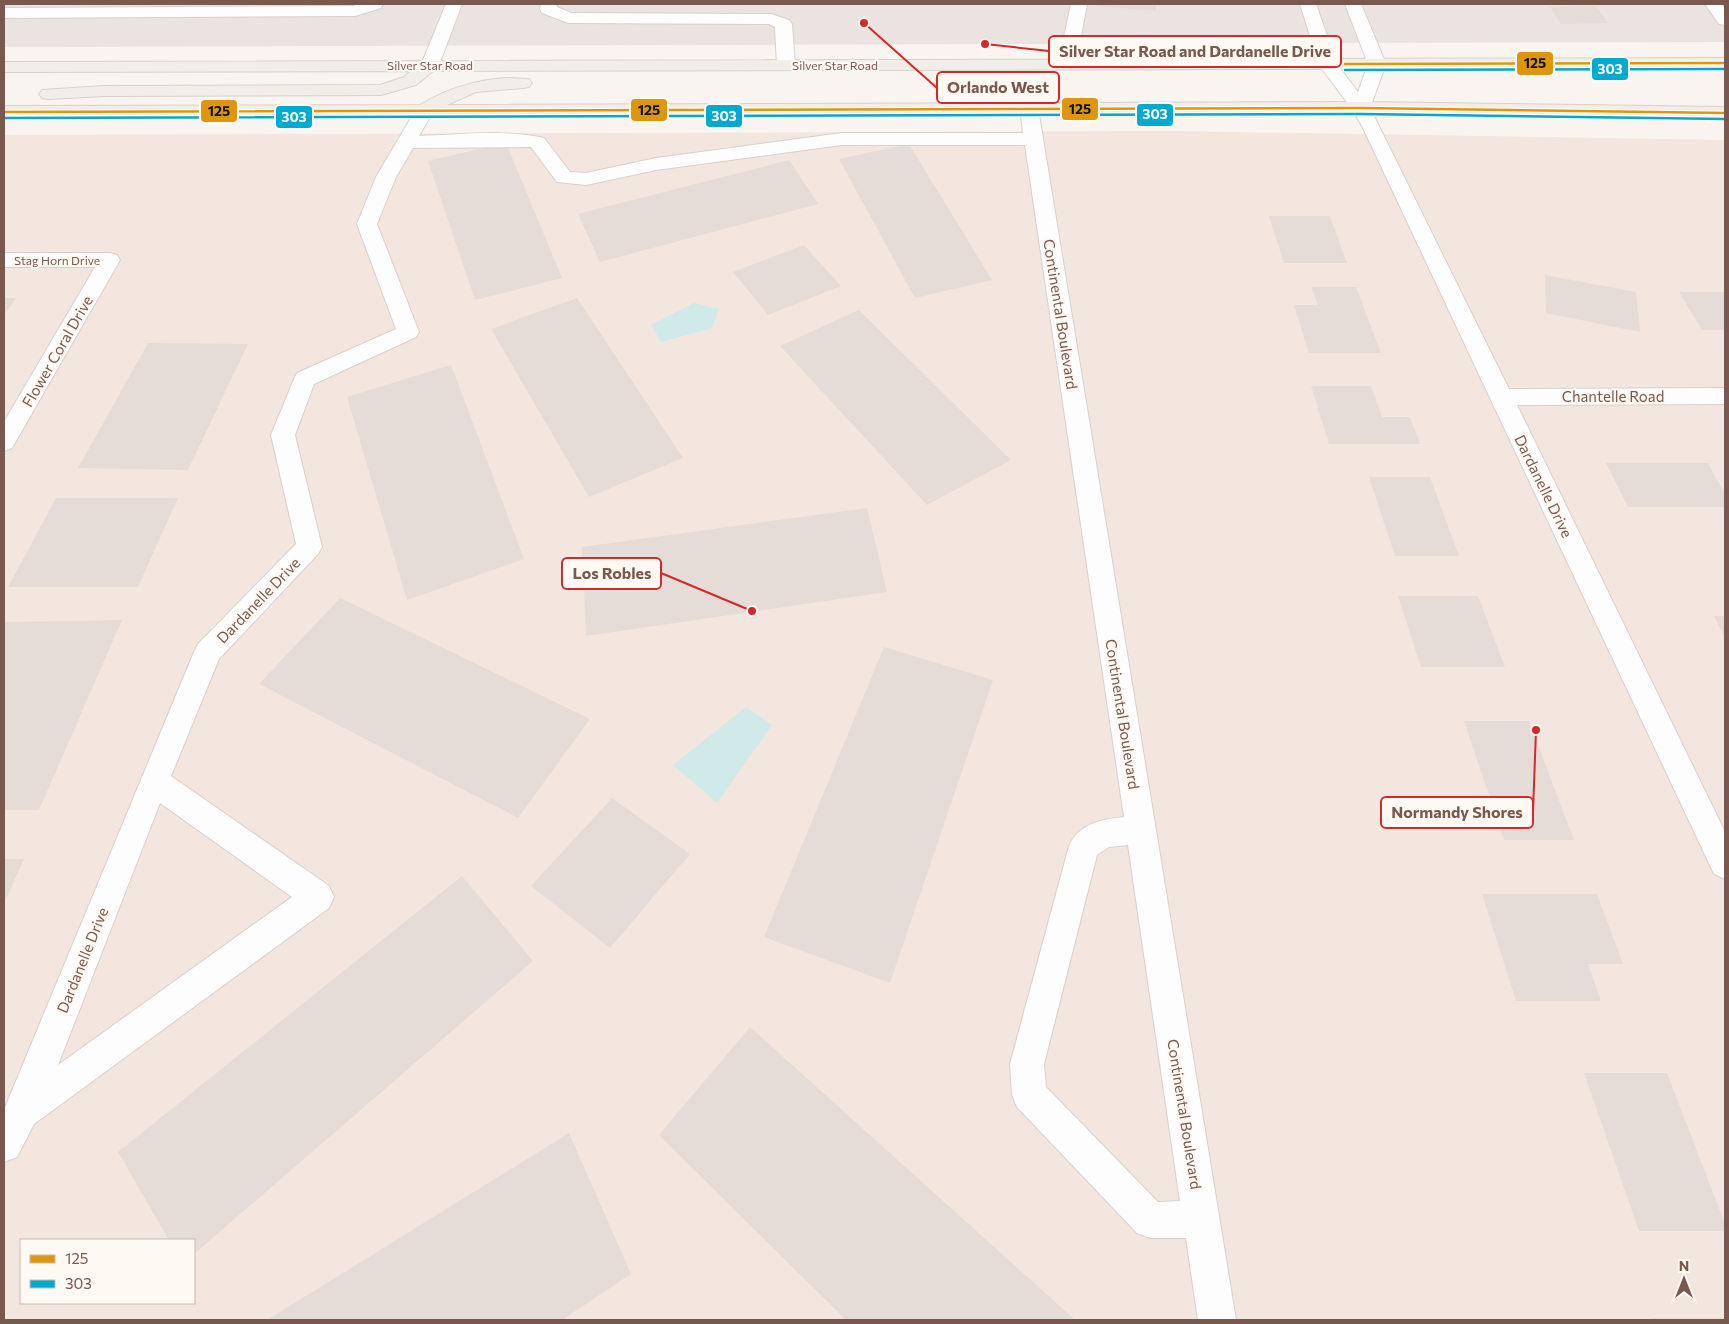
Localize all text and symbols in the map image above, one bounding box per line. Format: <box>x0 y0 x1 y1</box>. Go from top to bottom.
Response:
callout: Silver Star Road and Dardanelle Drive <box>1049 36 1341 67</box>
text: Silver Star Road and Dardanelle Drive <box>1059 41 1331 60</box>
line badge: 125 <box>1516 51 1554 76</box>
text: 125 <box>1524 54 1546 71</box>
line badge: 303 <box>1591 57 1629 81</box>
street label: Silver Star Road <box>387 58 473 72</box>
street label: Silver Star Road <box>792 58 878 72</box>
text: 303 <box>1597 60 1623 77</box>
callout: Orlando West <box>937 72 1059 103</box>
text: Orlando West <box>947 77 1049 96</box>
line badge: 125 <box>1061 97 1099 121</box>
line badge: 125 <box>630 98 668 122</box>
line badge: 125 <box>200 99 238 123</box>
text: 125 <box>1069 100 1091 117</box>
text: 125 <box>638 101 660 118</box>
text: 125 <box>208 102 230 119</box>
line badge: 303 <box>1136 103 1174 127</box>
line badge: 303 <box>705 104 743 128</box>
line badge: 303 <box>275 105 313 129</box>
text: 303 <box>1142 105 1168 122</box>
text: 303 <box>711 107 737 124</box>
text: 303 <box>281 108 307 125</box>
street label: Continental Boulevard <box>1040 238 1082 390</box>
street label: Stag Horn Drive <box>14 253 100 267</box>
street label: Flower Coral Drive <box>18 292 96 410</box>
street label: Chantelle Road <box>1562 387 1664 405</box>
street label: Dardanelle Drive <box>1511 432 1577 540</box>
street label: Dardanelle Drive <box>213 553 304 647</box>
callout: Los Robles <box>562 558 661 589</box>
text: Los Robles <box>573 563 651 582</box>
street label: Continental Boulevard <box>1102 638 1144 790</box>
callout: Normandy Shores <box>1381 797 1533 828</box>
text: Normandy Shores <box>1391 802 1523 821</box>
street label: Dardanelle Drive <box>53 905 111 1015</box>
street label: Continental Boulevard <box>1164 1038 1206 1190</box>
legend <box>20 1239 195 1304</box>
text: 125 <box>65 1249 88 1267</box>
north arrow <box>1659 1254 1709 1304</box>
text: N <box>1679 1257 1689 1274</box>
text: 303 <box>65 1274 92 1292</box>

